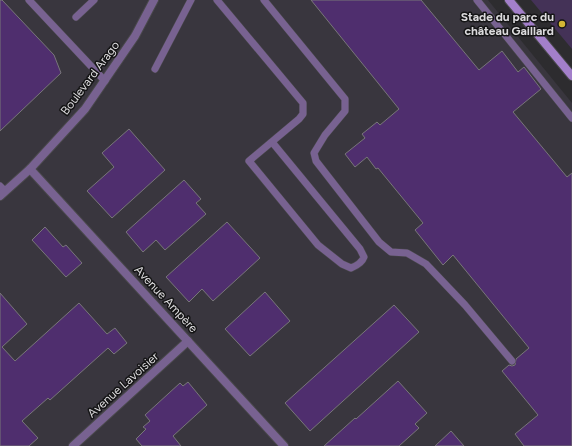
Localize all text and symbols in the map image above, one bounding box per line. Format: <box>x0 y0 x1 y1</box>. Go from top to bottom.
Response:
place label: Stade du parc du château Gaillard <box>461 10 554 38</box>
marker: Stade du parc du château Gaillard <box>557 19 567 29</box>
street label: Boulevard Arago <box>58 38 122 118</box>
street label: Avenue Ampère <box>132 263 201 336</box>
street label: Avenue Lavoisier <box>85 349 161 421</box>

